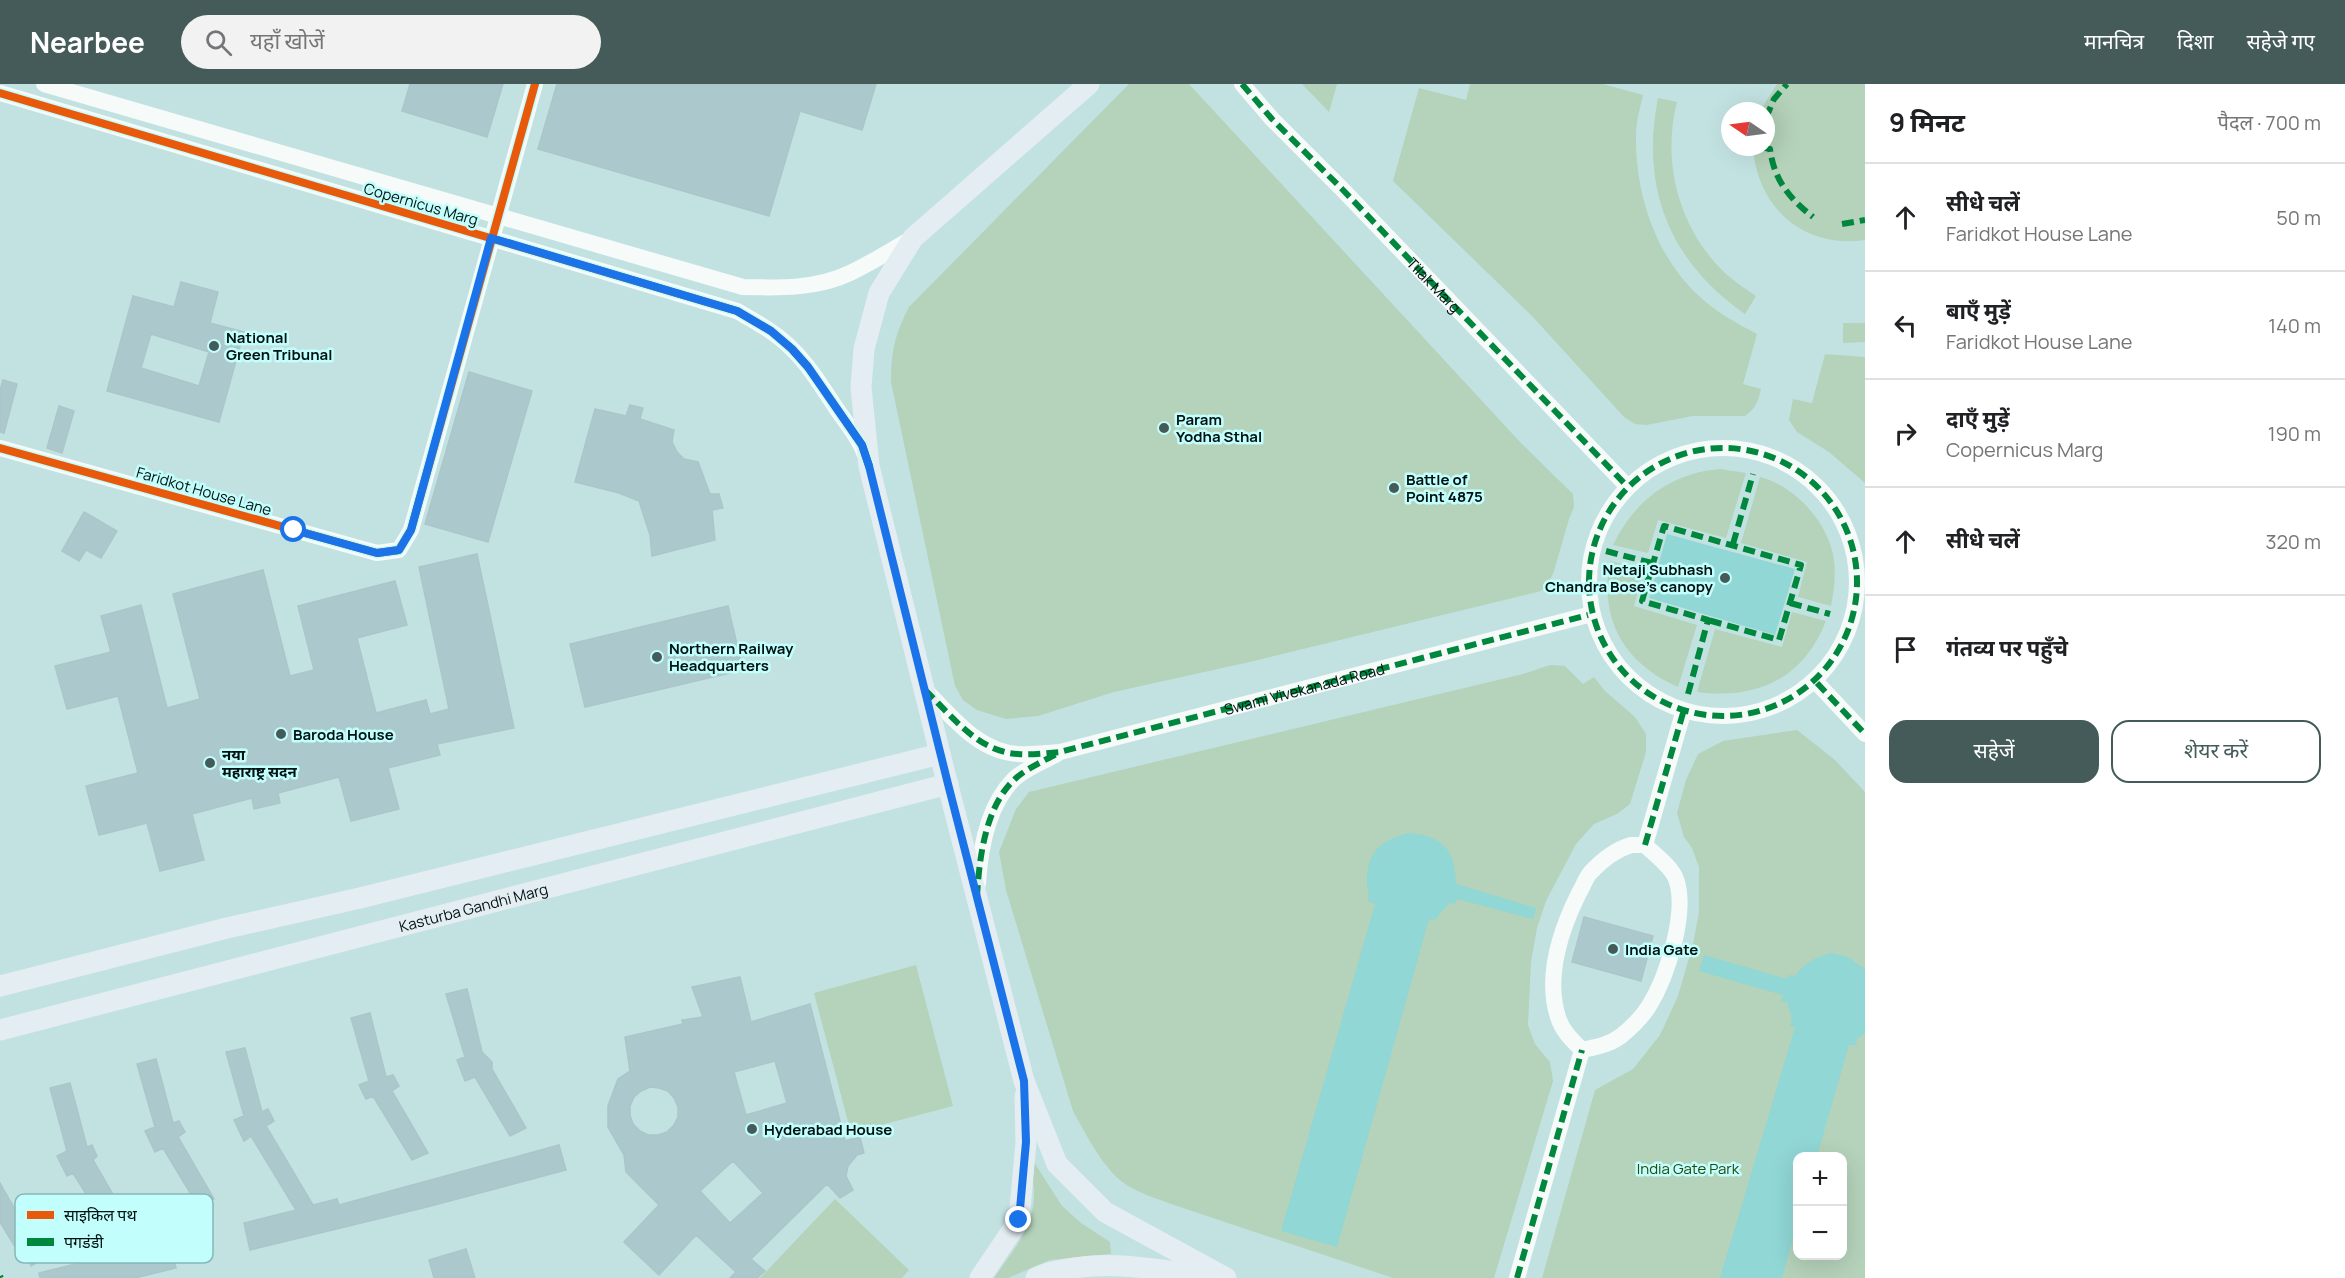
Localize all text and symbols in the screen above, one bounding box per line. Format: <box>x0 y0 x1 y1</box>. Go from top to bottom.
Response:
search box <box>181 15 601 69</box>
text: Nearbee <box>30 23 145 61</box>
icon: search <box>202 26 235 59</box>
text: यहाँ खोजें <box>250 26 325 56</box>
text: मानचित्र <box>2084 27 2144 55</box>
text: दिशा <box>2177 27 2213 55</box>
text: सहेजे गए <box>2246 27 2315 55</box>
north arrow <box>1721 102 1775 156</box>
text: 9 मिनट <box>1889 104 1965 140</box>
text: पैदल · 700 m <box>2218 109 2321 136</box>
street label: Copernicus Marg <box>361 178 481 230</box>
text: सीधे चलें <box>1946 188 2020 218</box>
icon: ahead <box>1889 201 1922 234</box>
text: 50 m <box>2276 204 2321 231</box>
text: Faridkot House Lane <box>1946 220 2132 247</box>
street label: Tilak Marg <box>1402 252 1466 317</box>
text: बाएँ मुड़ें <box>1946 296 2011 326</box>
icon: left <box>1889 309 1922 342</box>
text: 140 m <box>2268 312 2321 339</box>
place label: National Green Tribunal <box>226 327 332 365</box>
text: Faridkot House Lane <box>1946 328 2132 355</box>
marker: National Green Tribunal <box>207 339 221 353</box>
text: दाएँ मुड़ें <box>1946 404 2009 434</box>
place label: Param Yodha Sthal <box>1176 409 1262 447</box>
icon: right <box>1889 417 1922 450</box>
text: 190 m <box>2268 420 2321 447</box>
marker: Param Yodha Sthal <box>1157 421 1171 435</box>
text: Copernicus Marg <box>1946 436 2103 463</box>
street label: Faridkot House Lane <box>134 462 274 520</box>
place label: Battle of Point 4875 <box>1406 469 1483 507</box>
marker: Battle of Point 4875 <box>1387 481 1401 495</box>
route start <box>280 516 306 542</box>
icon: ahead <box>1889 525 1922 558</box>
text: सीधे चलें <box>1946 525 2020 555</box>
text: 320 m <box>2265 528 2321 555</box>
place label: Netaji Subhash Chandra Bose's canopy <box>1545 559 1714 597</box>
marker: Netaji Subhash Chandra Bose's canopy <box>1718 571 1732 585</box>
icon: arrive <box>1889 633 1922 666</box>
text: गंतव्य पर पहुँचे <box>1946 633 2068 663</box>
place label: Northern Railway Headquarters <box>669 638 794 676</box>
marker: Northern Railway Headquarters <box>650 650 664 664</box>
street label: Swami Vivekanada Road <box>1222 658 1387 720</box>
button: सहेजें <box>1889 720 2099 783</box>
button: शेयर करें <box>2111 720 2321 783</box>
place label: Baroda House <box>293 724 394 745</box>
marker: Baroda House <box>274 727 288 741</box>
place label: नया महाराष्ट्र सदन <box>222 744 298 782</box>
marker: नया महाराष्ट्र सदन <box>203 756 217 770</box>
street label: Kasturba Gandhi Marg <box>397 878 550 937</box>
place label: India Gate <box>1625 939 1698 960</box>
marker: India Gate <box>1606 942 1620 956</box>
place label: Hyderabad House <box>764 1119 892 1140</box>
marker: Hyderabad House <box>745 1122 759 1136</box>
map controls <box>1793 1152 1847 1260</box>
button: + <box>1793 1152 1847 1206</box>
park label: India Gate Park <box>1637 1158 1740 1179</box>
legend <box>15 1194 213 1263</box>
text: साइकिल पथ <box>64 1204 137 1226</box>
route end <box>1005 1206 1031 1232</box>
button: − <box>1793 1206 1847 1260</box>
text: पगडंडी <box>64 1231 104 1253</box>

